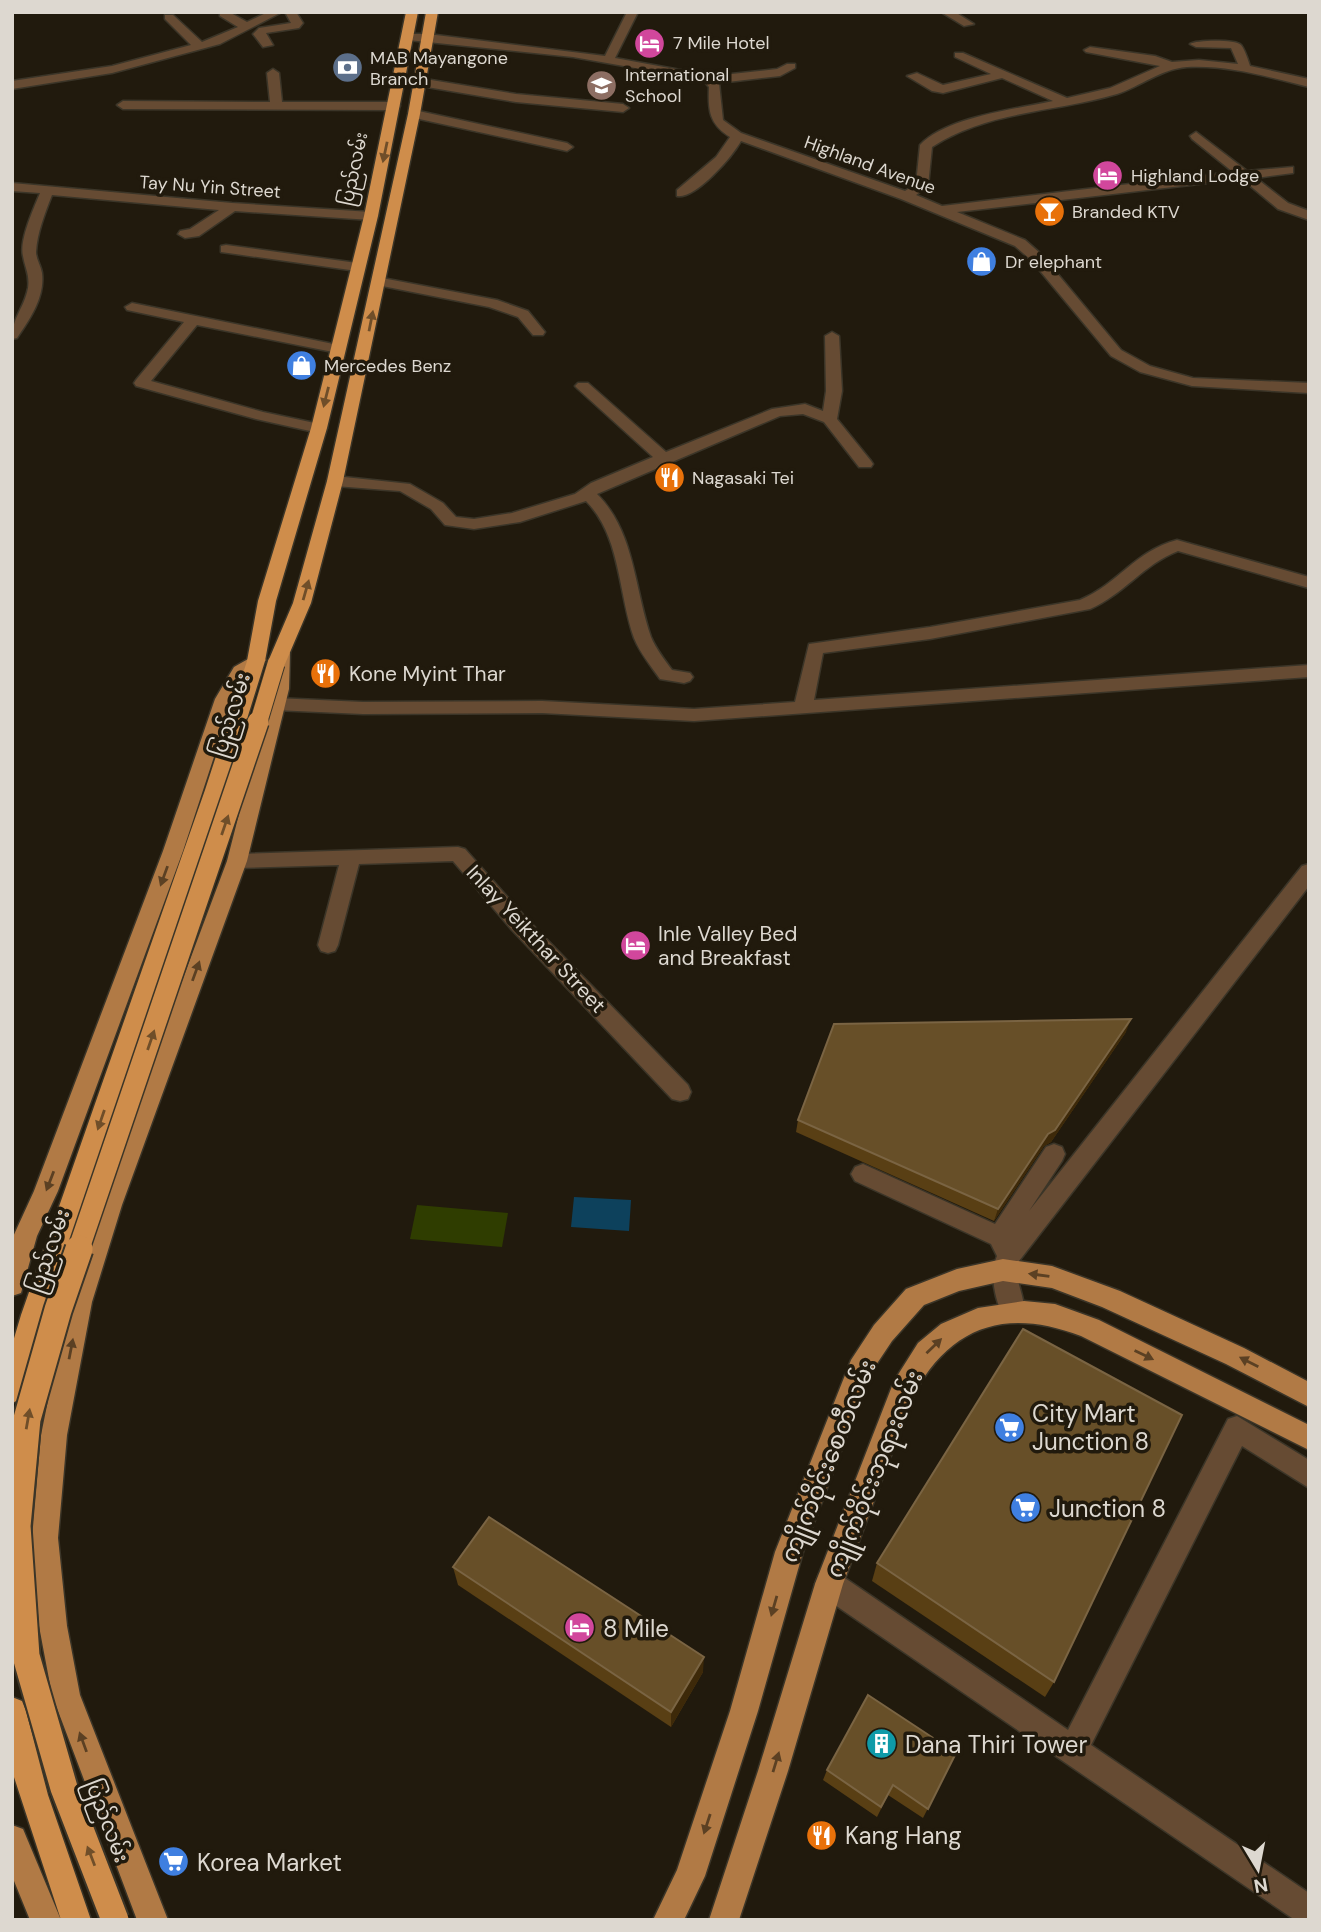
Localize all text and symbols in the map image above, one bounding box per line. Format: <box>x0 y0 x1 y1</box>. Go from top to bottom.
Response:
hotel icon: 7 Mile Hotel <box>633 26 667 60</box>
place label: 7 Mile Hotel <box>673 31 770 55</box>
place label: MAB Mayangone Branch <box>370 46 508 91</box>
bank icon: MAB Mayangone Branch <box>330 51 364 85</box>
place label: International School <box>625 63 729 108</box>
school or university icon: International School <box>585 68 619 102</box>
street label: ပြည်လမ်း <box>333 130 376 209</box>
street label: Highland Avenue <box>801 130 939 200</box>
one-way arrow <box>379 141 390 163</box>
hotel icon: Highland Lodge <box>1091 159 1125 193</box>
place label: Highland Lodge <box>1131 164 1259 188</box>
street label: Tay Nu Yin Street <box>139 170 281 204</box>
bar icon: Branded KTV <box>1032 195 1066 229</box>
place label: Branded KTV <box>1072 200 1180 224</box>
shop icon: Dr elephant <box>965 245 999 279</box>
place label: Dr elephant <box>1005 250 1102 274</box>
one-way arrow <box>365 310 376 332</box>
shop icon: Mercedes Benz <box>284 349 318 383</box>
place label: Mercedes Benz <box>324 354 451 378</box>
one-way arrow <box>321 386 332 408</box>
restaurant icon: Nagasaki Tei <box>652 461 686 495</box>
place label: Nagasaki Tei <box>692 466 794 490</box>
one-way arrow <box>301 579 311 600</box>
restaurant icon: Kone Myint Thar <box>309 657 343 691</box>
place label: Kone Myint Thar <box>349 660 506 688</box>
street label: ပြည်လမ်း <box>203 669 260 762</box>
one-way arrow <box>220 815 231 836</box>
street label: Inlay Yeikthar Street <box>460 859 612 1019</box>
one-way arrow <box>158 866 169 887</box>
place label: Inle Valley Bed and Breakfast <box>658 920 797 972</box>
hotel icon: Inle Valley Bed and Breakfast <box>618 929 652 963</box>
one-way arrow <box>191 960 202 981</box>
one-way arrow <box>146 1030 157 1051</box>
one-way arrow <box>95 1110 106 1131</box>
one-way arrow <box>44 1171 55 1192</box>
street label: ပြည်လမ်း <box>20 1204 79 1298</box>
one-way arrow <box>1028 1269 1050 1280</box>
one-way arrow <box>65 1338 76 1360</box>
one-way arrow <box>925 1338 942 1354</box>
one-way arrow <box>1134 1349 1154 1360</box>
street label: ကျိုက်ဝိုင်းစေတီလမ်း <box>773 1355 887 1568</box>
one-way arrow <box>1239 1357 1259 1368</box>
street label: ကျိုက်ဝိုင်းဘုရားလမ်း <box>818 1366 933 1584</box>
place label: City Mart Junction 8 <box>1032 1398 1149 1457</box>
one-way arrow <box>22 1408 33 1430</box>
supermarket icon: City Mart Junction 8 <box>992 1410 1026 1444</box>
supermarket icon: Junction 8 <box>1009 1491 1043 1525</box>
place label: Junction 8 <box>1049 1493 1166 1524</box>
one-way arrow <box>768 1595 779 1617</box>
hotel icon: 8 Mile <box>563 1611 597 1645</box>
place label: 8 Mile <box>603 1613 669 1644</box>
building icon: Dana Thiri Tower <box>865 1727 899 1761</box>
place label: Dana Thiri Tower <box>905 1729 1087 1760</box>
one-way arrow <box>78 1732 89 1753</box>
one-way arrow <box>771 1751 781 1772</box>
street label: ပြည်လမ်း <box>75 1774 138 1868</box>
one-way arrow <box>701 1813 712 1834</box>
restaurant icon: Kang Hang <box>805 1818 839 1852</box>
place label: Kang Hang <box>845 1820 962 1851</box>
north arrow <box>1223 1834 1293 1904</box>
supermarket icon: Korea Market <box>157 1845 191 1879</box>
one-way arrow <box>85 1846 96 1867</box>
place label: Korea Market <box>197 1847 342 1878</box>
text: N <box>1252 1872 1270 1899</box>

